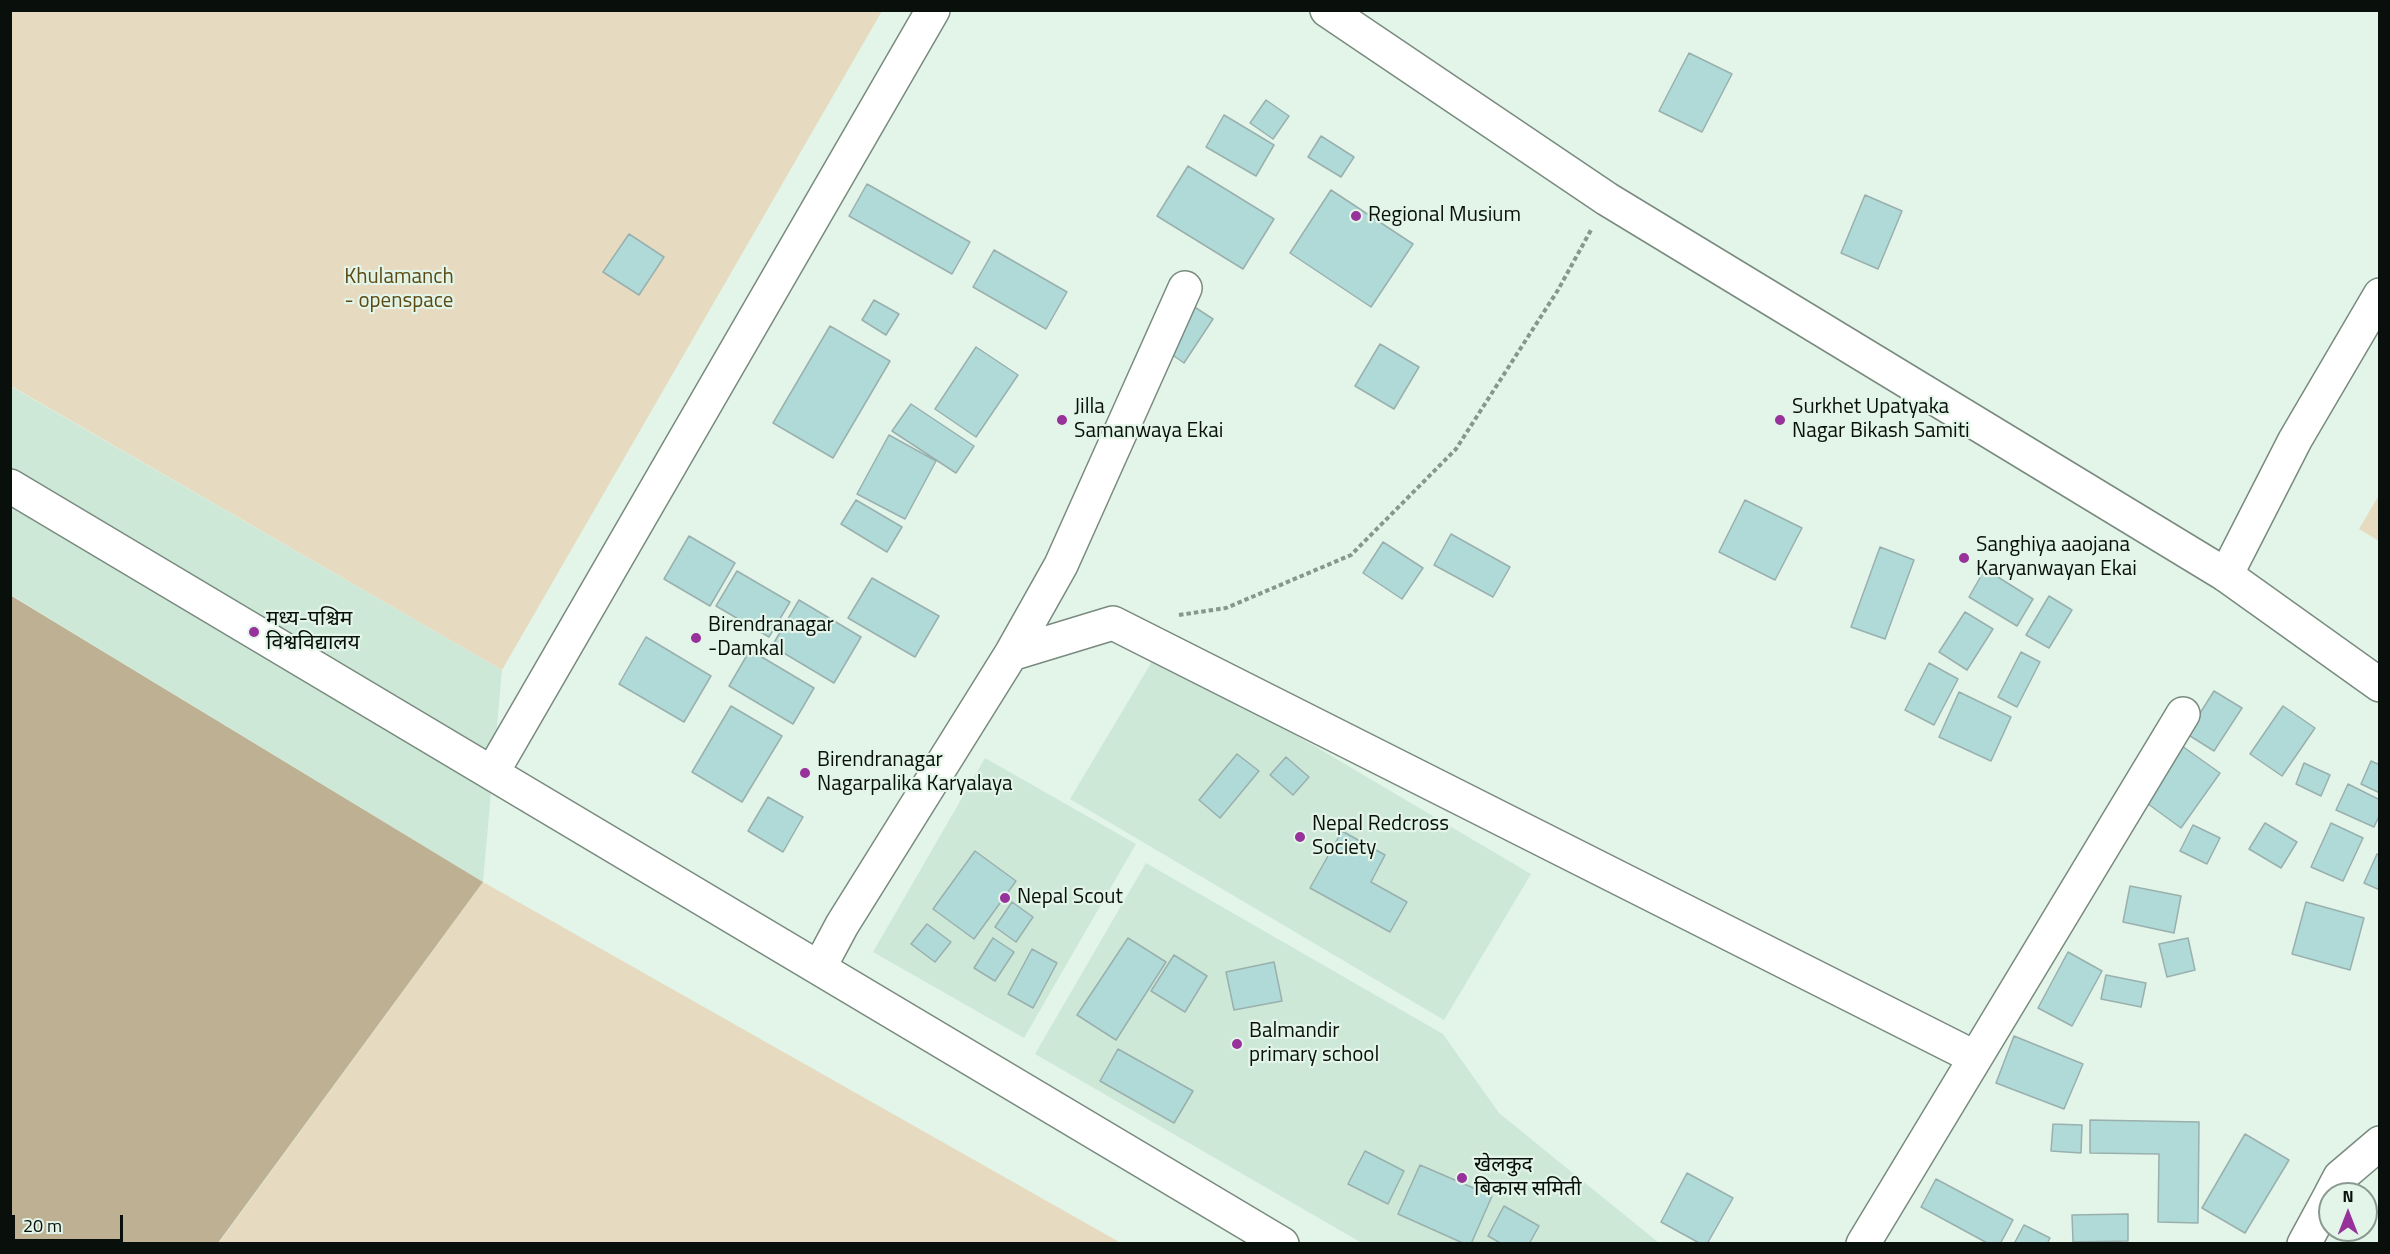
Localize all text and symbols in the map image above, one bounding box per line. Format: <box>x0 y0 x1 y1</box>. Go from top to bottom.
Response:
place label: Regional Musium <box>1368 203 1521 229</box>
marker: Regional Musium <box>1349 209 1363 223</box>
park label: Khulamanch - openspace <box>344 265 454 315</box>
place label: Jilla Samanwaya Ekai <box>1074 395 1223 445</box>
place label: Surkhet Upatyaka Nagar Bikash Samiti <box>1792 395 1970 445</box>
marker: Jilla Samanwaya Ekai <box>1055 413 1069 427</box>
marker: Surkhet Upatyaka Nagar Bikash Samiti <box>1773 413 1787 427</box>
place label: Sanghiya aaojana Karyanwayan Ekai <box>1976 533 2137 583</box>
marker: Sanghiya aaojana Karyanwayan Ekai <box>1957 551 1971 565</box>
place label: मध्य-पश्चिम विश्वविद्यालय <box>266 607 360 657</box>
place label: Birendranagar -Damkal <box>708 613 834 663</box>
marker: मध्य-पश्चिम विश्वविद्यालय <box>247 625 261 639</box>
marker: Birendranagar -Damkal <box>689 631 703 645</box>
place label: Birendranagar Nagarpalika Karyalaya <box>817 748 1012 798</box>
marker: Birendranagar Nagarpalika Karyalaya <box>798 766 812 780</box>
place label: Nepal Redcross Society <box>1312 812 1449 862</box>
marker: Nepal Redcross Society <box>1293 830 1307 844</box>
place label: Nepal Scout <box>1017 885 1123 911</box>
marker: Nepal Scout <box>998 891 1012 905</box>
place label: Balmandir primary school <box>1249 1019 1379 1069</box>
marker: Balmandir primary school <box>1230 1037 1244 1051</box>
place label: खेलकुद बिकास समिती <box>1474 1153 1581 1203</box>
marker: खेलकुद बिकास समिती <box>1455 1171 1469 1185</box>
north arrow <box>2318 1182 2378 1242</box>
text: N <box>2342 1184 2354 1208</box>
scale bar <box>15 1203 126 1241</box>
text: 20 m <box>23 1212 62 1239</box>

